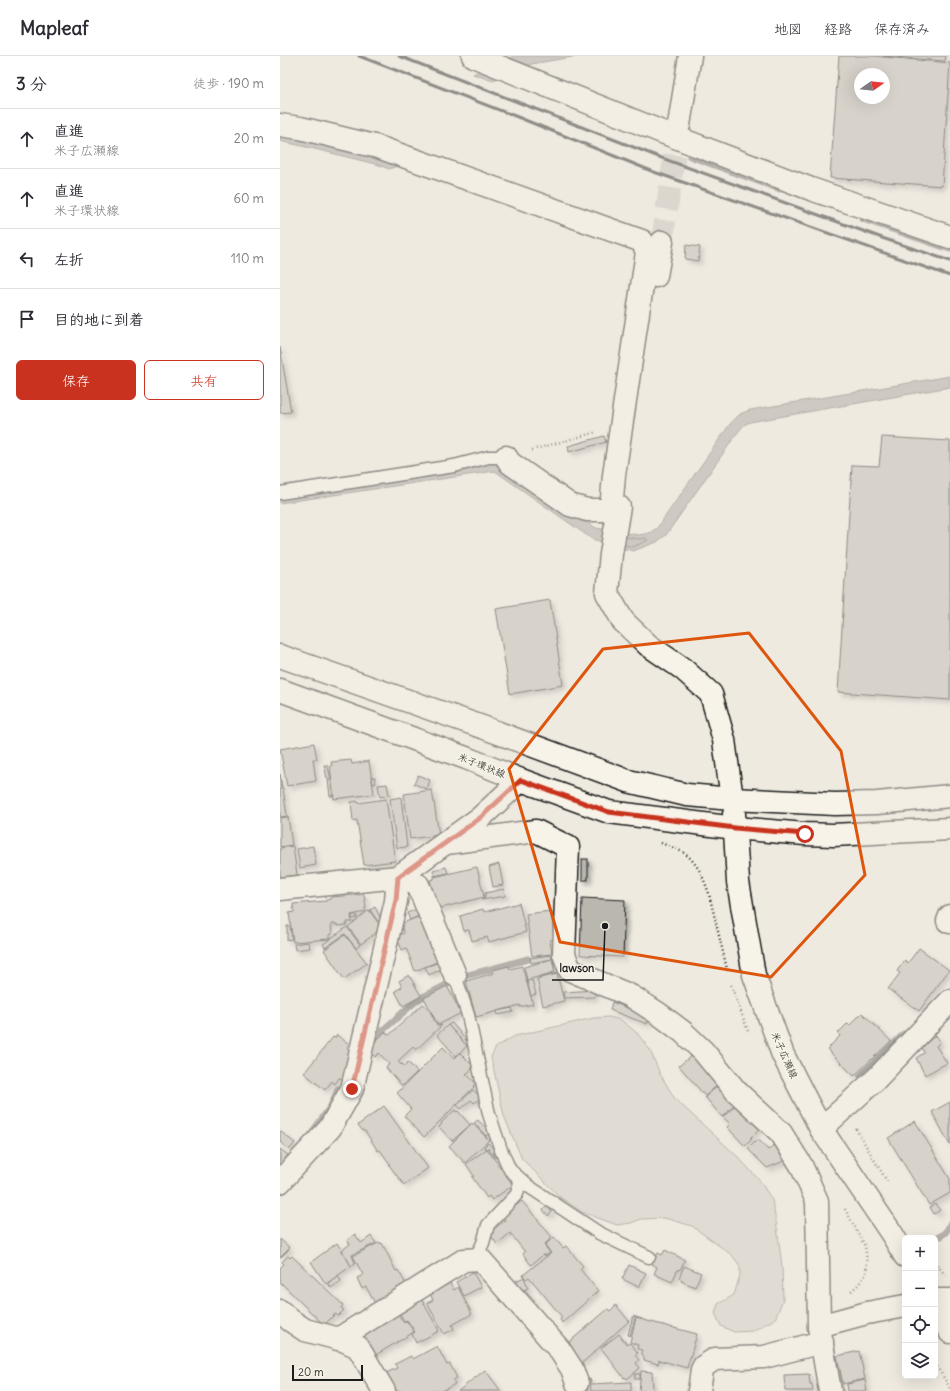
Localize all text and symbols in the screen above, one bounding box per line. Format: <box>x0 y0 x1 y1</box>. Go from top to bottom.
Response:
text: Mapleaf <box>20 16 89 40</box>
text: 地図 <box>774 20 802 38</box>
text: 経路 <box>824 20 852 38</box>
text: 保存済み <box>874 20 930 38</box>
north arrow <box>854 68 890 104</box>
text: 3 分 <box>16 73 47 95</box>
text: 徒歩 · 190 m <box>193 75 264 92</box>
text: 直進 <box>54 121 84 140</box>
icon: ahead <box>16 128 38 150</box>
text: 20 m <box>234 130 264 147</box>
text: 米子広瀬線 <box>54 142 119 159</box>
text: 直進 <box>54 181 84 200</box>
icon: ahead <box>16 188 38 210</box>
text: 60 m <box>233 190 264 207</box>
text: 米子環状線 <box>54 202 119 219</box>
icon: left <box>16 248 38 270</box>
text: 左折 <box>54 250 84 269</box>
text: 110 m <box>231 250 264 267</box>
icon: arrive <box>16 308 38 330</box>
text: 目的地に到着 <box>54 310 144 329</box>
button: 保存 <box>16 360 136 400</box>
button: 共有 <box>144 360 264 400</box>
street label: 米子環状線 <box>456 750 507 781</box>
route start <box>796 825 814 843</box>
callout: lawson <box>552 957 603 980</box>
text: lawson <box>560 961 595 975</box>
street label: 米子広瀬線 <box>768 1030 801 1081</box>
route end <box>343 1080 361 1098</box>
map controls <box>902 1235 938 1379</box>
button: + <box>902 1235 938 1271</box>
button: − <box>902 1271 938 1307</box>
button: locate <box>902 1307 938 1343</box>
button: layers <box>902 1343 938 1379</box>
scale bar <box>292 1363 363 1382</box>
text: 20 m <box>298 1365 324 1379</box>

